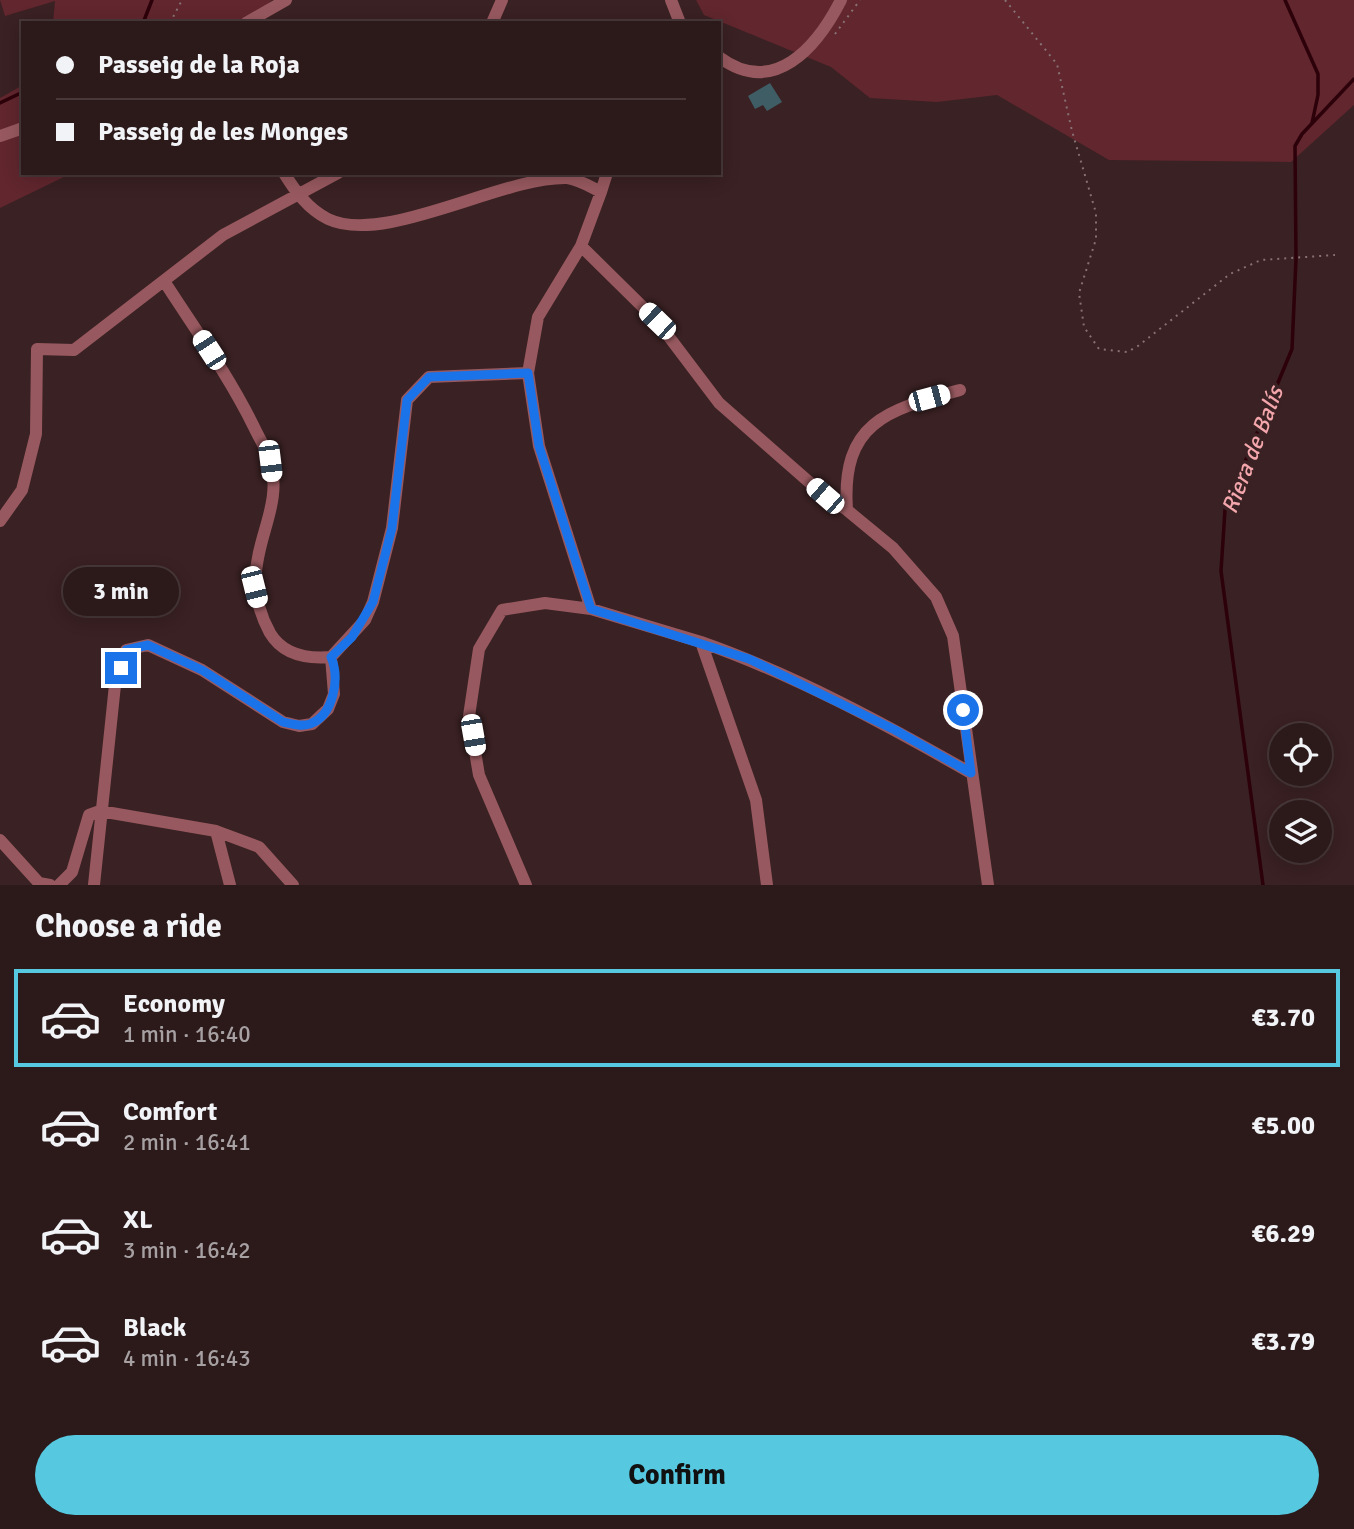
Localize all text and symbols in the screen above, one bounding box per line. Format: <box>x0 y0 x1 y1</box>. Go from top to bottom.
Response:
text: Passeig de la Roja <box>98 49 300 81</box>
text: Passeig de les Monges <box>98 116 348 148</box>
car <box>635 299 680 343</box>
car <box>189 327 230 373</box>
water label: Riera de Balís <box>1215 381 1291 518</box>
car <box>906 382 953 414</box>
car <box>258 439 283 483</box>
car <box>803 474 848 518</box>
car <box>239 564 270 610</box>
callout: 3 min <box>63 566 179 616</box>
text: 3 min <box>93 577 149 606</box>
route end <box>105 652 137 684</box>
route start <box>947 694 979 726</box>
car <box>460 712 487 758</box>
map controls <box>1269 723 1332 863</box>
button: locate <box>1269 723 1332 786</box>
button: layers <box>1269 800 1332 863</box>
text: Choose a ride <box>35 907 222 946</box>
icon: car <box>39 987 102 1050</box>
text: Economy <box>123 988 225 1020</box>
text: €3.70 <box>1251 1002 1315 1034</box>
text: 1 min · 16:40 <box>123 1020 251 1049</box>
icon: car <box>39 1095 102 1158</box>
text: Comfort <box>123 1096 217 1128</box>
text: €5.00 <box>1251 1110 1315 1142</box>
text: 2 min · 16:41 <box>123 1128 251 1157</box>
icon: car <box>39 1203 102 1266</box>
text: XL <box>123 1204 153 1236</box>
text: €6.29 <box>1251 1218 1315 1250</box>
text: 3 min · 16:42 <box>123 1236 251 1265</box>
icon: car <box>39 1311 102 1374</box>
text: Black <box>123 1312 186 1344</box>
text: €3.79 <box>1251 1326 1315 1358</box>
text: 4 min · 16:43 <box>123 1344 251 1373</box>
button: Confirm <box>35 1435 1319 1515</box>

